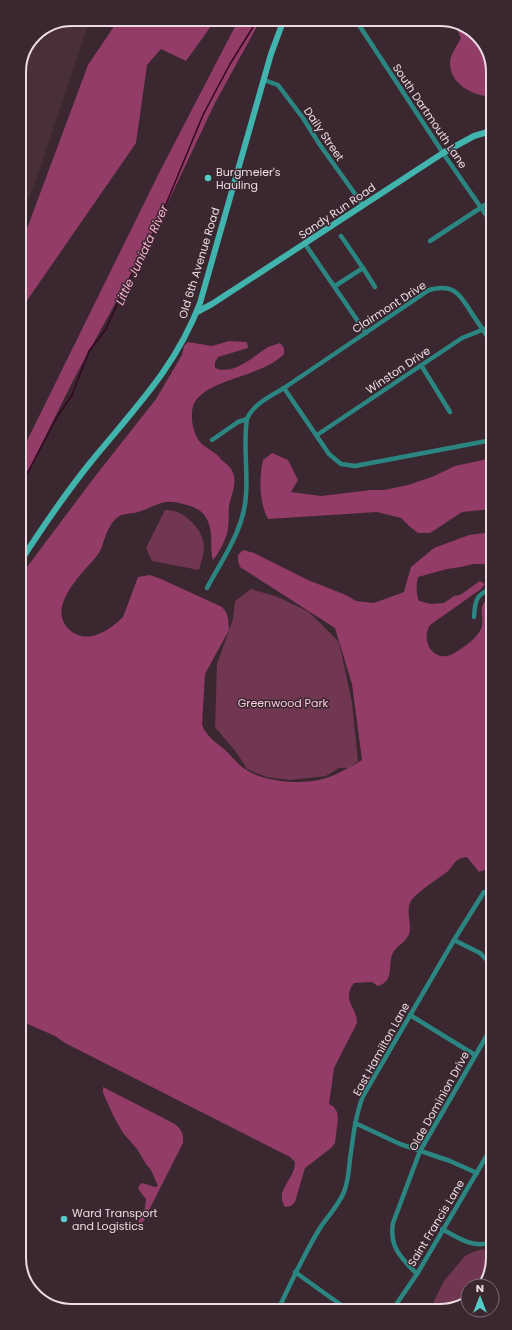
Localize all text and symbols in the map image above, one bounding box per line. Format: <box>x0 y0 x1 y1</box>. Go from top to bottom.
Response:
street label: South Dartmouth Lane <box>389 60 471 172</box>
street label: Daily Street <box>300 104 348 164</box>
place label: Burgmeier's Hauling <box>216 164 281 193</box>
marker: Burgmeier's Hauling <box>203 173 213 183</box>
street label: Sandy Run Road <box>295 179 379 243</box>
water label: Little Juniata River <box>111 202 172 308</box>
street label: Old 6th Avenue Road <box>174 205 224 321</box>
street label: Clairmont Drive <box>349 277 429 337</box>
street label: Winston Drive <box>363 342 434 398</box>
park label: Greenwood Park <box>238 695 329 711</box>
street label: East Hamilton Lane <box>349 999 413 1099</box>
street label: Olde Dominion Drive <box>405 1048 473 1154</box>
street label: Saint Francis Lane <box>404 1176 468 1269</box>
place label: Ward Transport and Logistics <box>72 1205 158 1234</box>
marker: Ward Transport and Logistics <box>59 1214 69 1224</box>
north arrow <box>460 1278 500 1318</box>
text: N <box>476 1280 484 1296</box>

